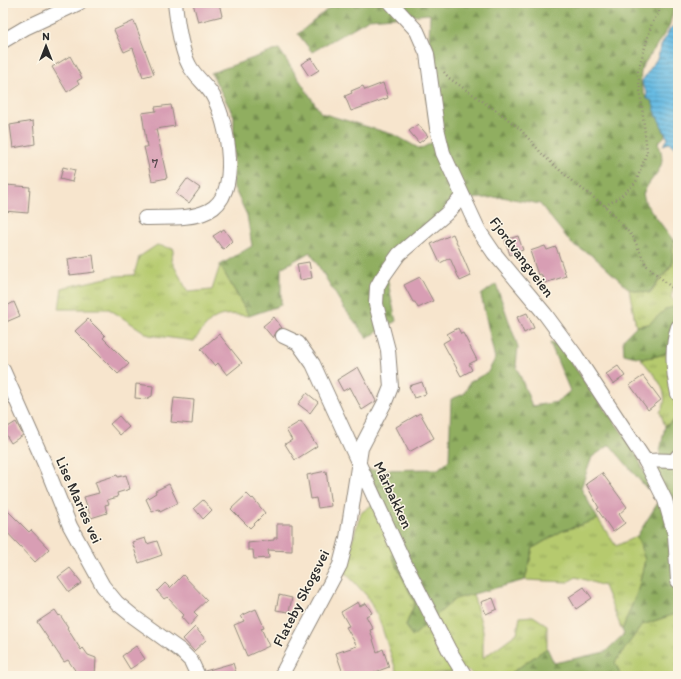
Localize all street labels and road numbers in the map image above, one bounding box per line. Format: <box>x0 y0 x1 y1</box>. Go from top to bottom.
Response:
street label: Fjordvangveien <box>486 213 558 301</box>
street label: Lise Maries vei <box>52 454 106 546</box>
street label: Mårbakken <box>370 459 416 531</box>
street label: Flateby Skogsvei <box>269 546 333 650</box>

